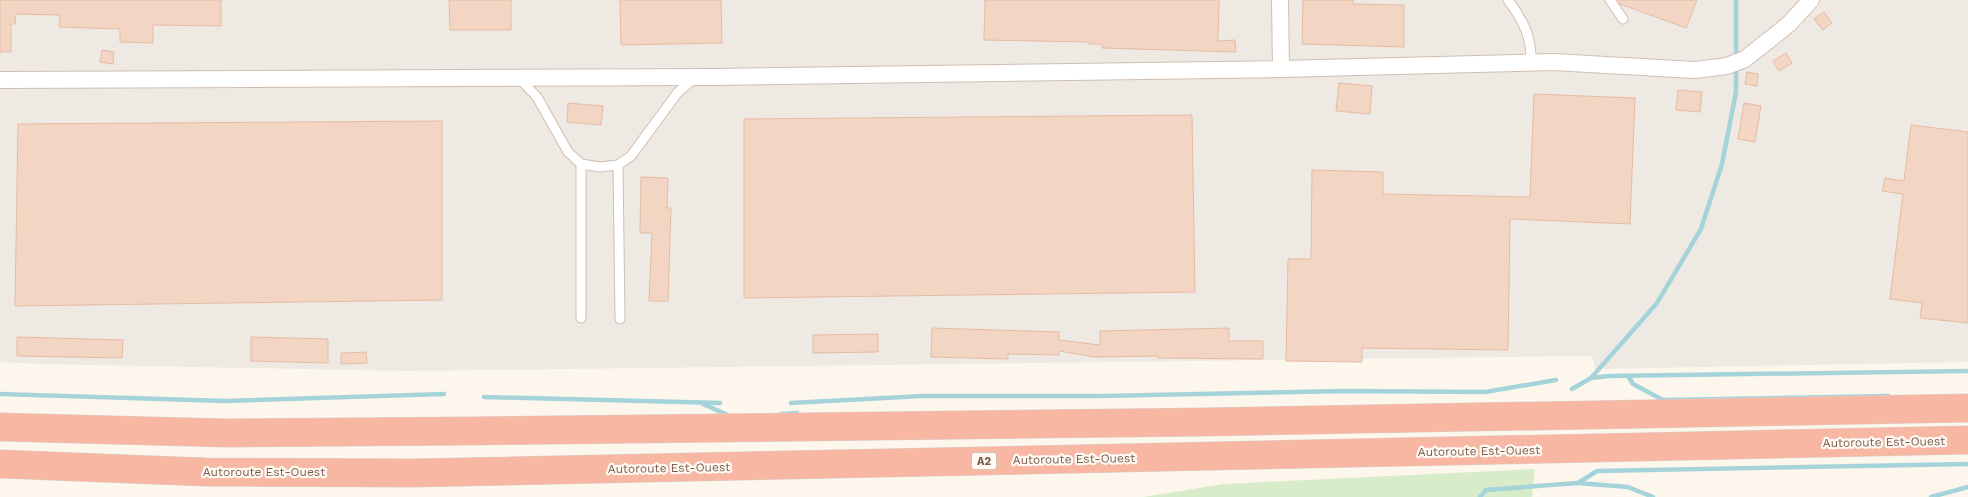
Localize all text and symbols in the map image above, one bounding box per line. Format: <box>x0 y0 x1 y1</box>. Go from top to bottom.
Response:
street label: Autoroute Est-Ouest <box>1823 434 1945 450</box>
street label: Autoroute Est-Ouest <box>1418 443 1540 459</box>
street label: Autoroute Est-Ouest <box>1013 451 1135 467</box>
road number: A2 <box>972 452 996 470</box>
street label: Autoroute Est-Ouest <box>608 460 730 476</box>
street label: Autoroute Est-Ouest <box>203 465 325 479</box>

